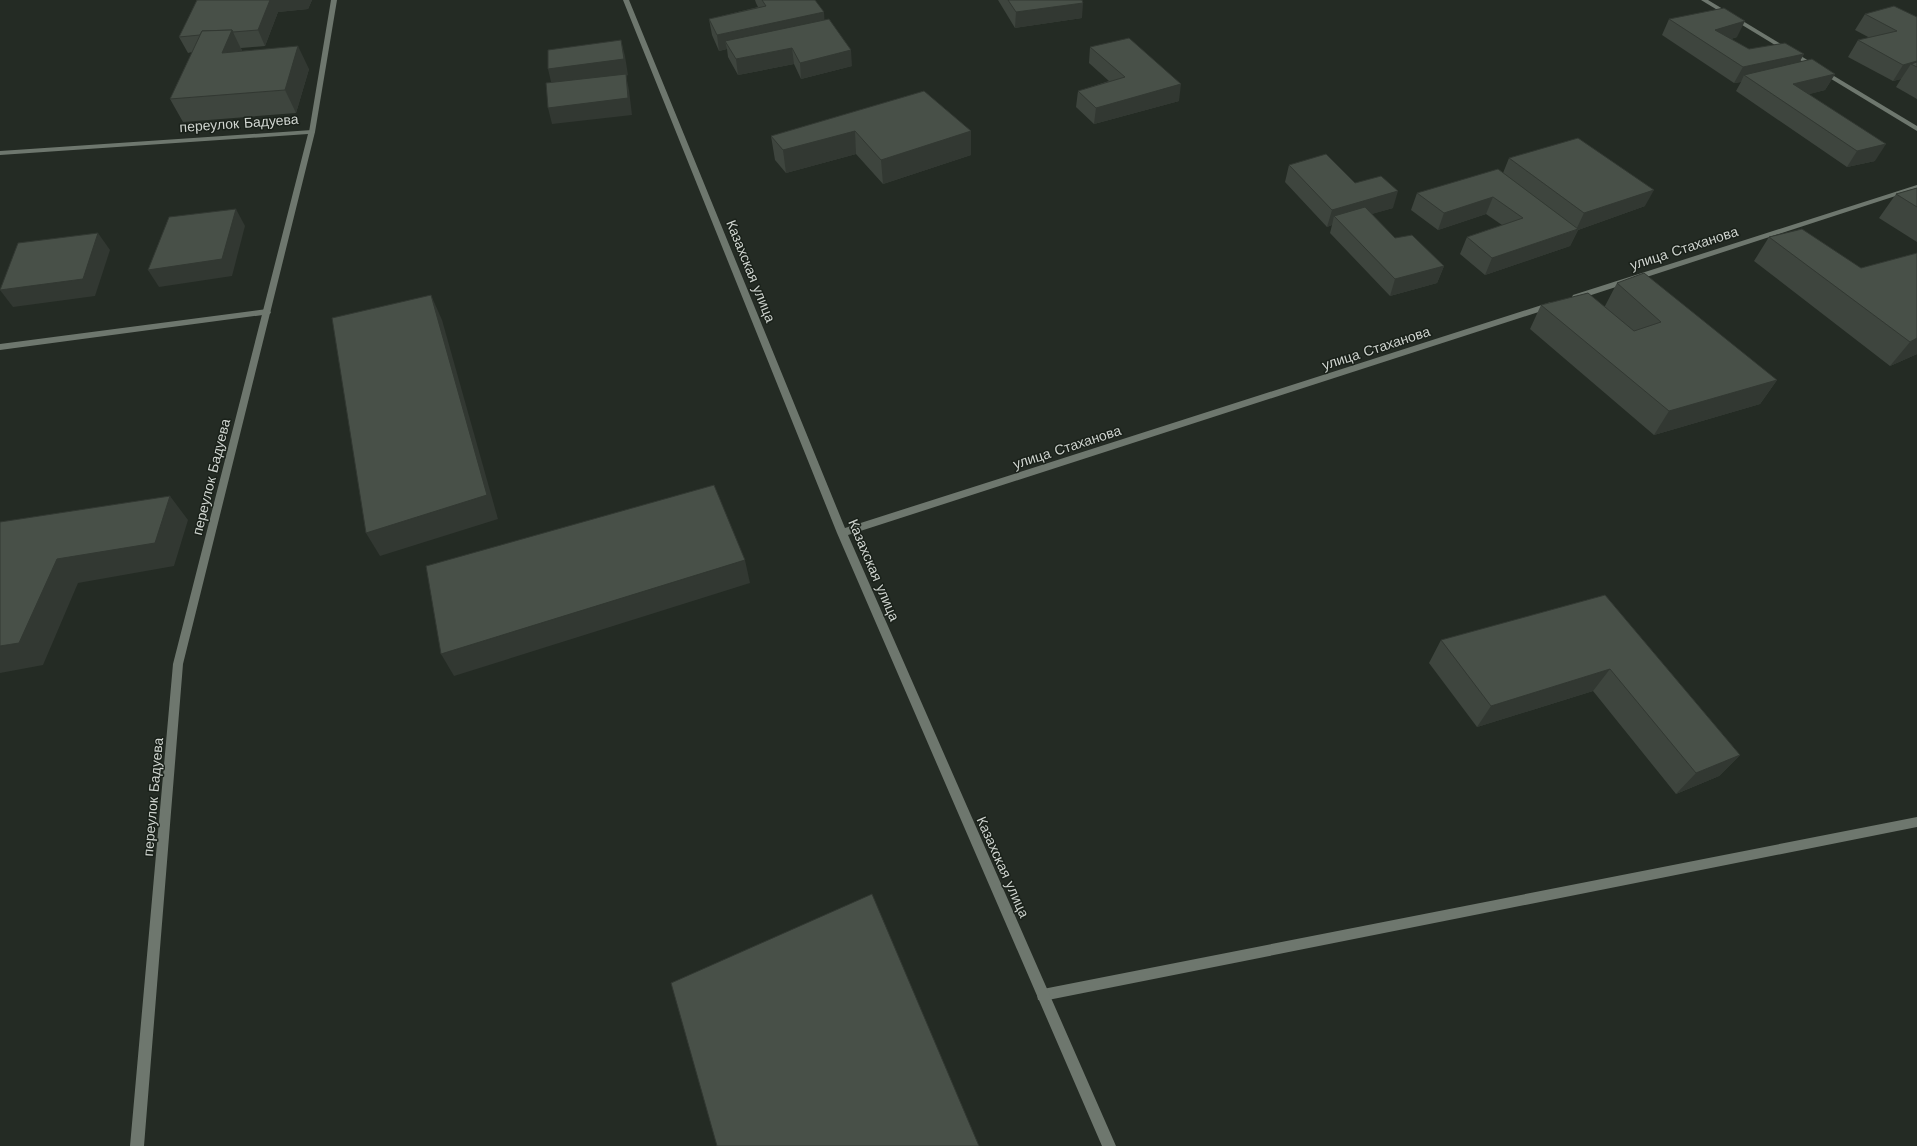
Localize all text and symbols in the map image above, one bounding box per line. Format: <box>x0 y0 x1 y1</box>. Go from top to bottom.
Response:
street label: переулок Бадуева <box>179 111 299 135</box>
street label: Казахская улица <box>723 218 779 325</box>
street label: улица Стаханова <box>1628 223 1740 273</box>
street label: улица Стаханова <box>1320 323 1432 373</box>
street label: переулок Бадуева <box>189 417 233 537</box>
street label: улица Стаханова <box>1011 422 1123 472</box>
street label: Казахская улица <box>845 517 903 623</box>
street label: переулок Бадуева <box>140 737 166 857</box>
street label: Казахская улица <box>974 814 1033 920</box>

